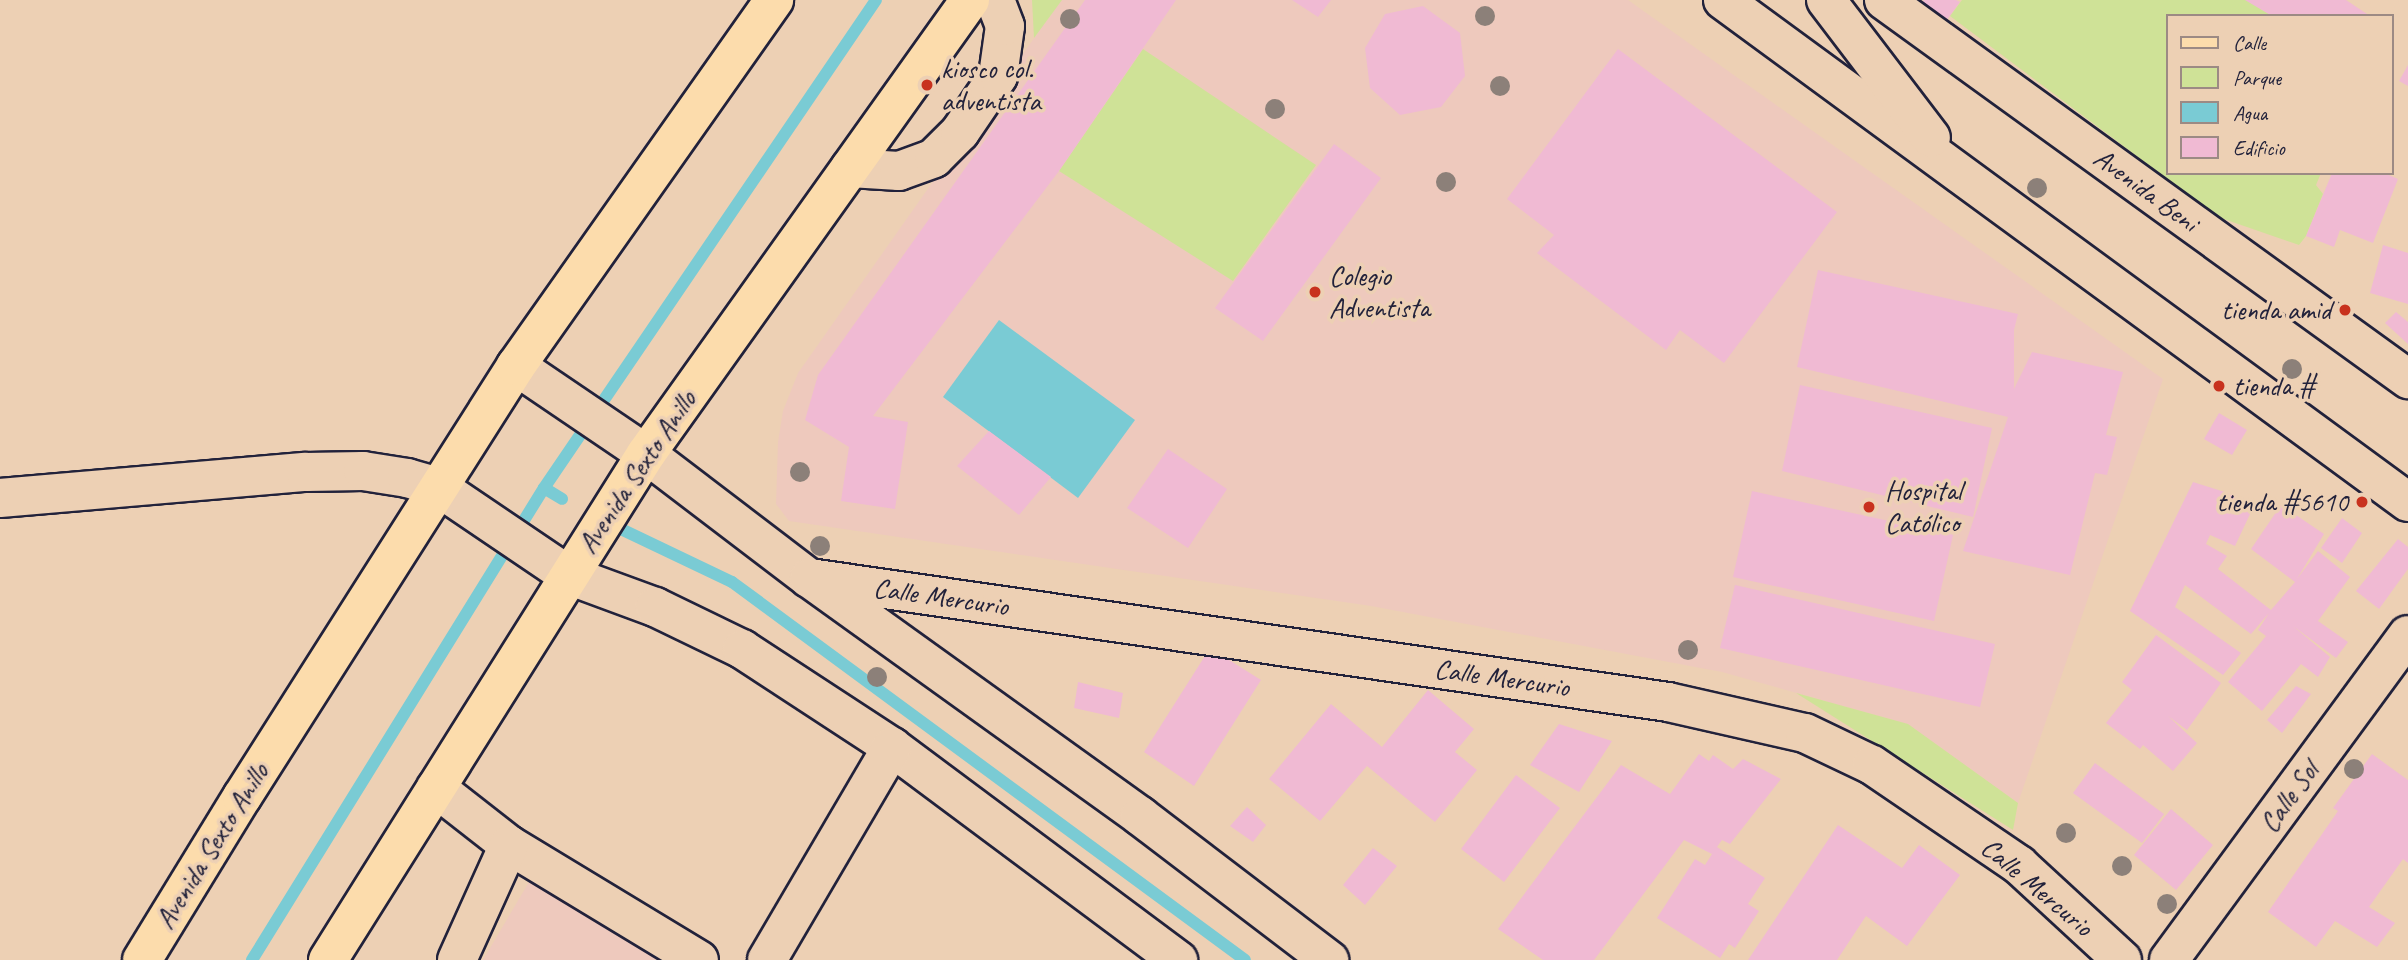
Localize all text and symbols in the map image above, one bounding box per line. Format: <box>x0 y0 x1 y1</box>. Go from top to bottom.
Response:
legend <box>2166 14 2394 175</box>
text: Calle <box>2233 30 2266 56</box>
place label: kiosco col. adventista <box>941 52 1041 118</box>
text: Parque <box>2233 65 2281 91</box>
marker: kiosco col. adventista <box>919 77 935 93</box>
text: Agua <box>2233 100 2267 126</box>
text: Edificio <box>2233 135 2285 161</box>
street label: Avenida Beni <box>2087 141 2205 239</box>
place label: Colegio Adventista <box>1329 259 1430 325</box>
marker: Colegio Adventista <box>1307 284 1323 300</box>
place label: tienda amid <box>2221 293 2331 327</box>
marker: tienda amid <box>2337 302 2353 318</box>
place label: tienda # <box>2233 369 2314 403</box>
marker: tienda # <box>2211 378 2227 394</box>
street label: Avenida Sexto Anillo <box>571 385 703 559</box>
place label: Hospital Católico <box>1885 474 1961 540</box>
place label: tienda #5610 <box>2216 485 2348 519</box>
marker: tienda #5610 <box>2354 494 2370 510</box>
marker: Hospital Católico <box>1859 497 1879 517</box>
street label: Calle Mercurio <box>872 571 1010 623</box>
street label: Calle Mercurio <box>1433 652 1571 704</box>
street label: Calle Sol <box>2252 755 2326 839</box>
street label: Avenida Sexto Anillo <box>148 757 276 935</box>
street label: Calle Mercurio <box>1974 831 2100 943</box>

